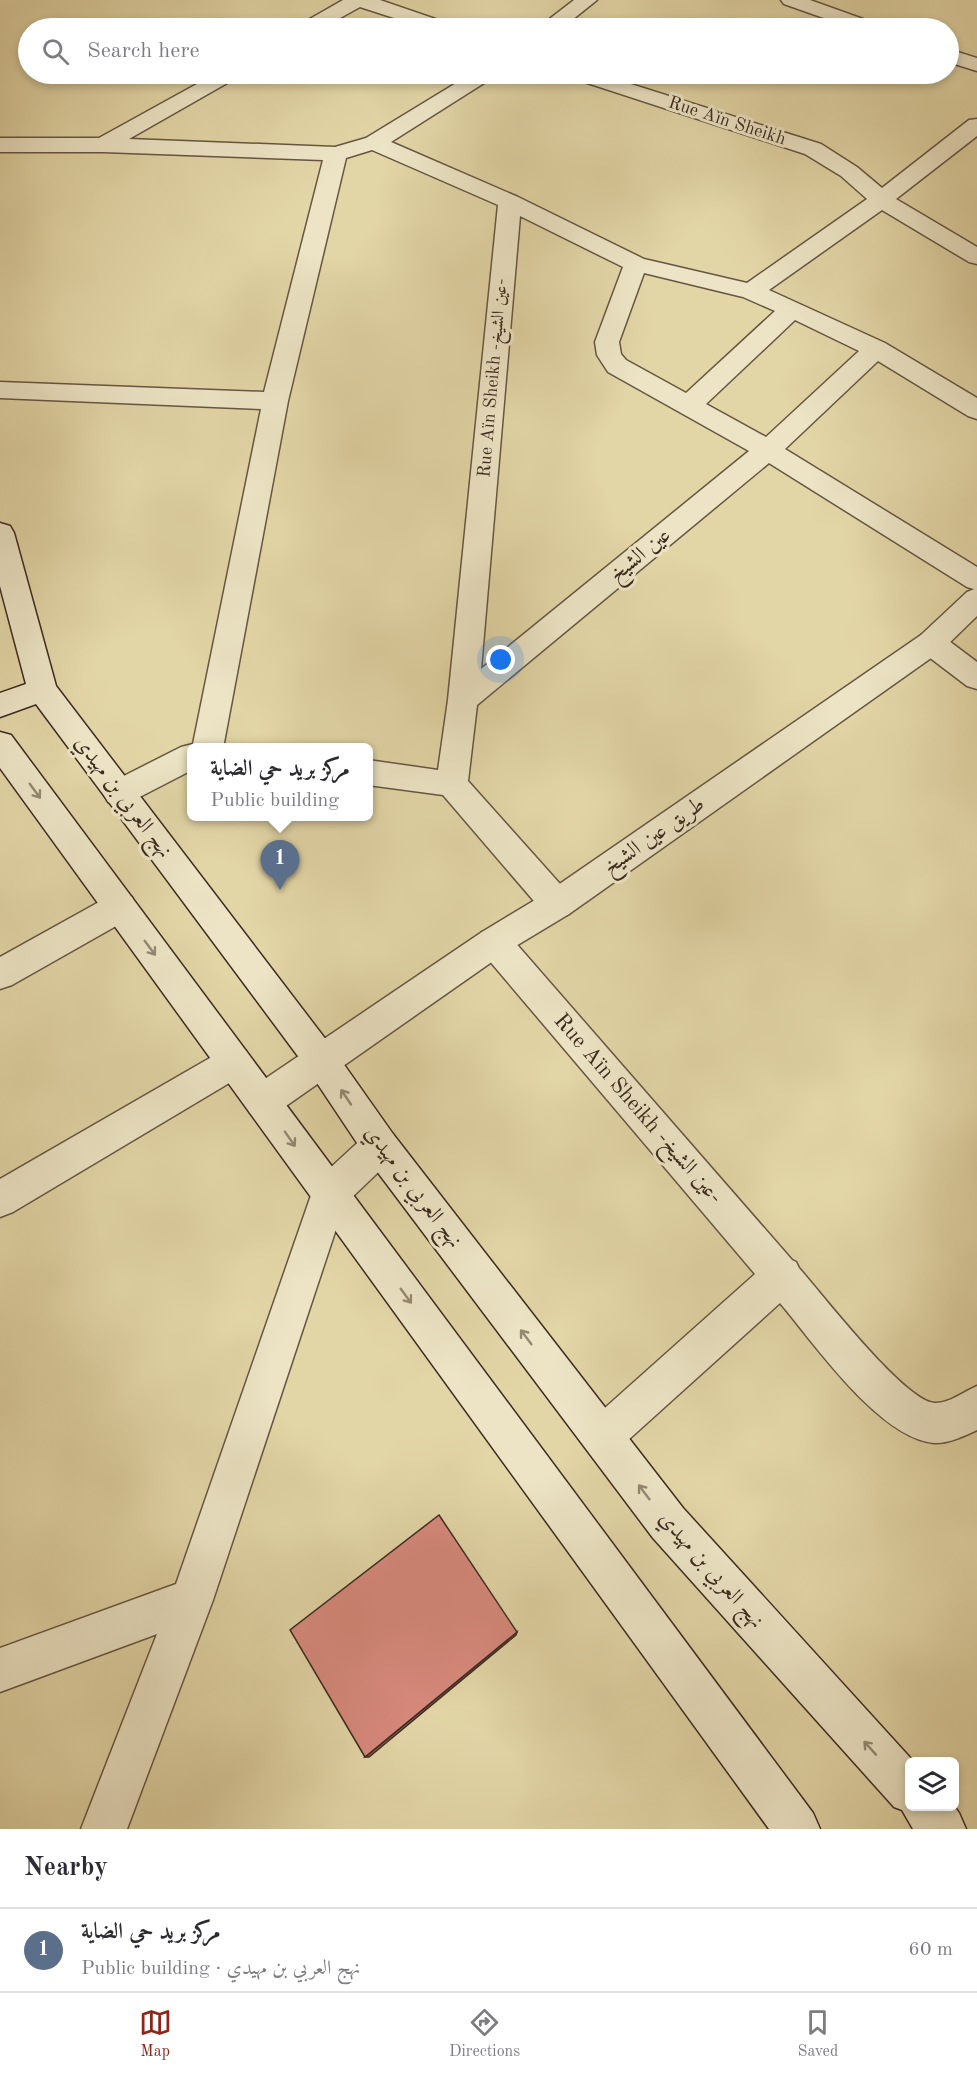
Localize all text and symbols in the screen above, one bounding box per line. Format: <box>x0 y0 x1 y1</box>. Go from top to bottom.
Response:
search box <box>18 18 959 84</box>
icon: search <box>39 35 72 68</box>
text: Search here <box>87 40 200 62</box>
street label: Rue Aïn Sheikh <box>666 93 788 149</box>
street label: Rue Aïn Sheikh -عين الشيخ- <box>475 278 517 479</box>
street label: عين الشيخ <box>605 524 679 592</box>
your location <box>486 645 515 674</box>
street label: نهج العربي بن مهيدي <box>64 732 176 867</box>
popup <box>187 743 373 821</box>
text: مركز بريد حي الضاية <box>210 758 350 780</box>
one-way arrow <box>28 782 41 798</box>
text: Public building <box>210 791 339 811</box>
street label: طريق عين الشيخ <box>599 793 713 885</box>
pin: 1 <box>260 840 300 890</box>
one-way arrow <box>144 940 156 956</box>
street label: Rue Aïn Sheikh -عين الشيخ- <box>544 1010 726 1213</box>
one-way arrow <box>340 1089 352 1105</box>
street label: نهج العربي بن مهيدي <box>354 1122 466 1257</box>
one-way arrow <box>284 1131 296 1147</box>
one-way arrow <box>400 1288 412 1304</box>
one-way arrow <box>519 1329 532 1345</box>
one-way arrow <box>638 1484 650 1500</box>
street label: نهج العربي بن مهيدي <box>649 1507 768 1637</box>
one-way arrow <box>863 1741 877 1756</box>
map controls <box>905 1757 959 1811</box>
button: layers <box>905 1757 959 1811</box>
text: Nearby <box>24 1855 108 1881</box>
text: مركز بريد حي الضاية <box>81 1921 220 1943</box>
text: 1 <box>38 1940 49 1960</box>
text: 60 m <box>908 1940 953 1960</box>
text: Public building · نهج العربي بن مهيدي <box>81 1959 360 1979</box>
tab: Map <box>139 2006 172 2062</box>
tab: Directions <box>449 2006 520 2062</box>
tab: Saved <box>798 2006 838 2062</box>

